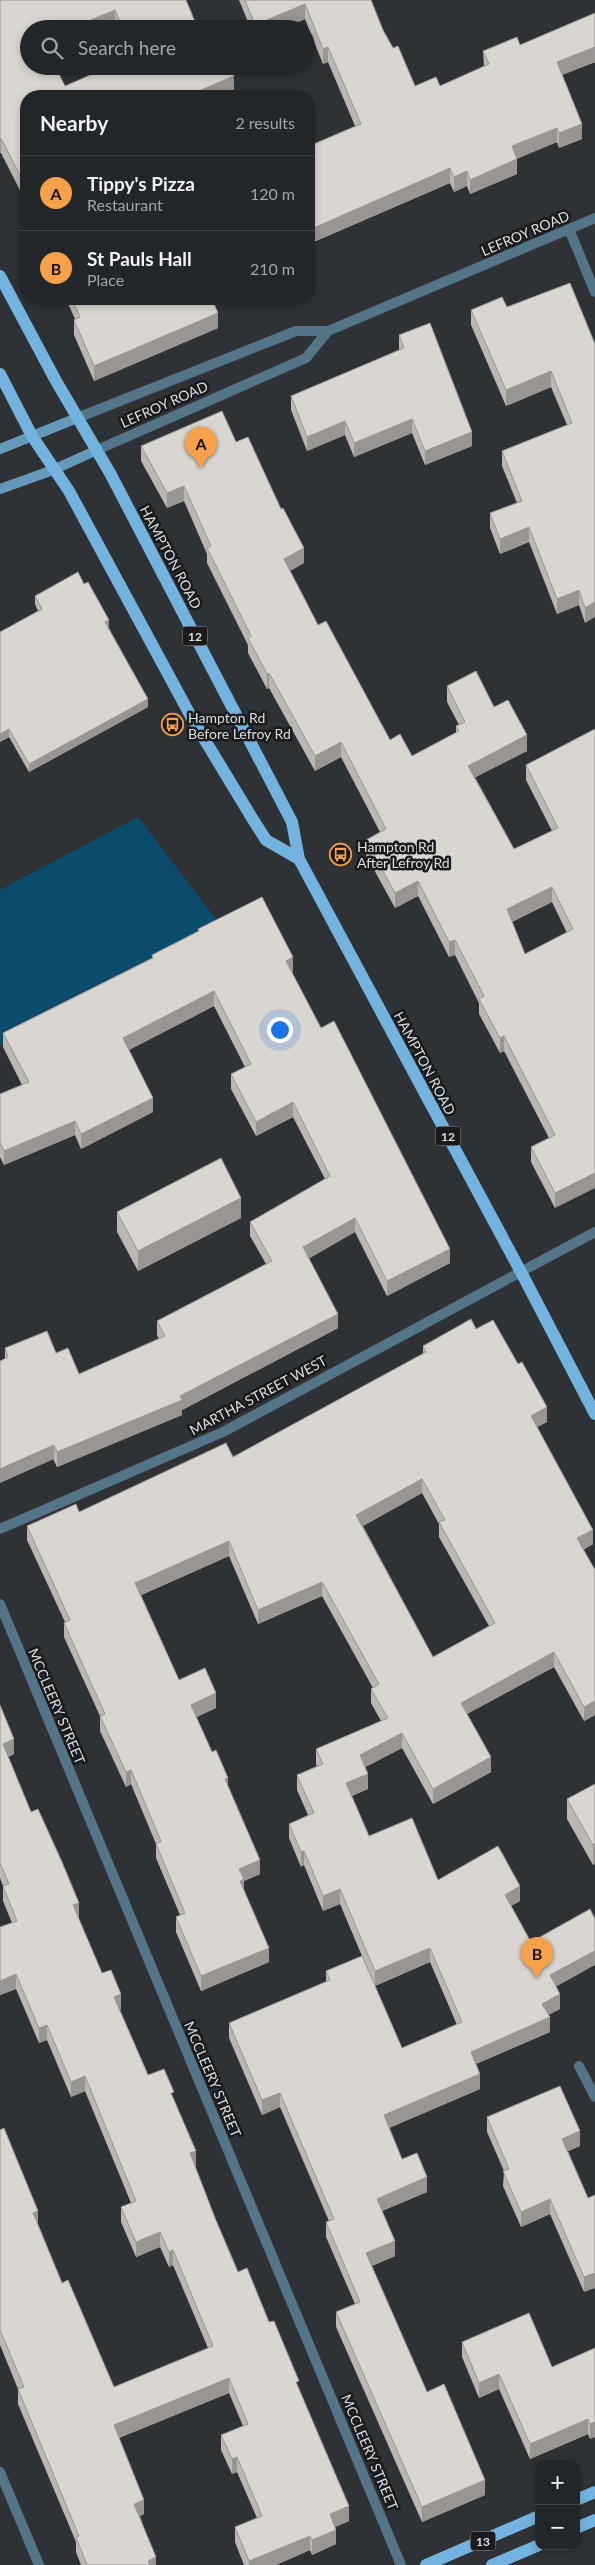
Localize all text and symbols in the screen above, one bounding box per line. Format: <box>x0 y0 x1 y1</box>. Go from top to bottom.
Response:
search box <box>20 20 315 75</box>
icon: search <box>38 34 66 62</box>
text: Search here <box>78 36 176 59</box>
text: Nearby <box>40 110 108 135</box>
text: 2 results <box>235 113 295 132</box>
text: Tippy's Pizza <box>87 172 195 195</box>
text: A <box>50 184 62 203</box>
text: 120 m <box>250 184 295 203</box>
text: Restaurant <box>87 195 163 214</box>
street label: LEFROY ROAD <box>478 207 572 259</box>
text: St Pauls Hall <box>87 247 192 270</box>
text: B <box>51 259 61 278</box>
text: 210 m <box>250 259 295 278</box>
text: Place <box>87 270 124 289</box>
street label: LEFROY ROAD <box>118 377 210 431</box>
pin: A <box>185 427 217 468</box>
street label: HAMPTON ROAD <box>137 502 205 612</box>
road number: 12 <box>182 626 208 646</box>
place label: Hampton Rd Before Lefroy Rd <box>188 709 291 742</box>
bus stop icon: Hampton Rd Before Lefroy Rd <box>160 713 184 737</box>
place label: Hampton Rd After Lefroy Rd <box>357 838 450 871</box>
bus stop icon: Hampton Rd After Lefroy Rd <box>329 842 353 866</box>
street label: HAMPTON ROAD <box>391 1008 459 1118</box>
your location <box>267 1017 293 1043</box>
road number: 12 <box>436 1126 460 1146</box>
street label: MARTHA STREET WEST <box>186 1351 330 1438</box>
street label: MCCLEERY STREET <box>25 1646 89 1767</box>
pin: B <box>521 1937 553 1978</box>
street label: MCCLEERY STREET <box>181 2019 245 2140</box>
street label: MCCLEERY STREET <box>338 2392 402 2513</box>
map controls <box>535 2460 580 2550</box>
button: + <box>535 2460 580 2505</box>
button: − <box>535 2505 580 2550</box>
road number: 13 <box>470 2532 496 2550</box>

